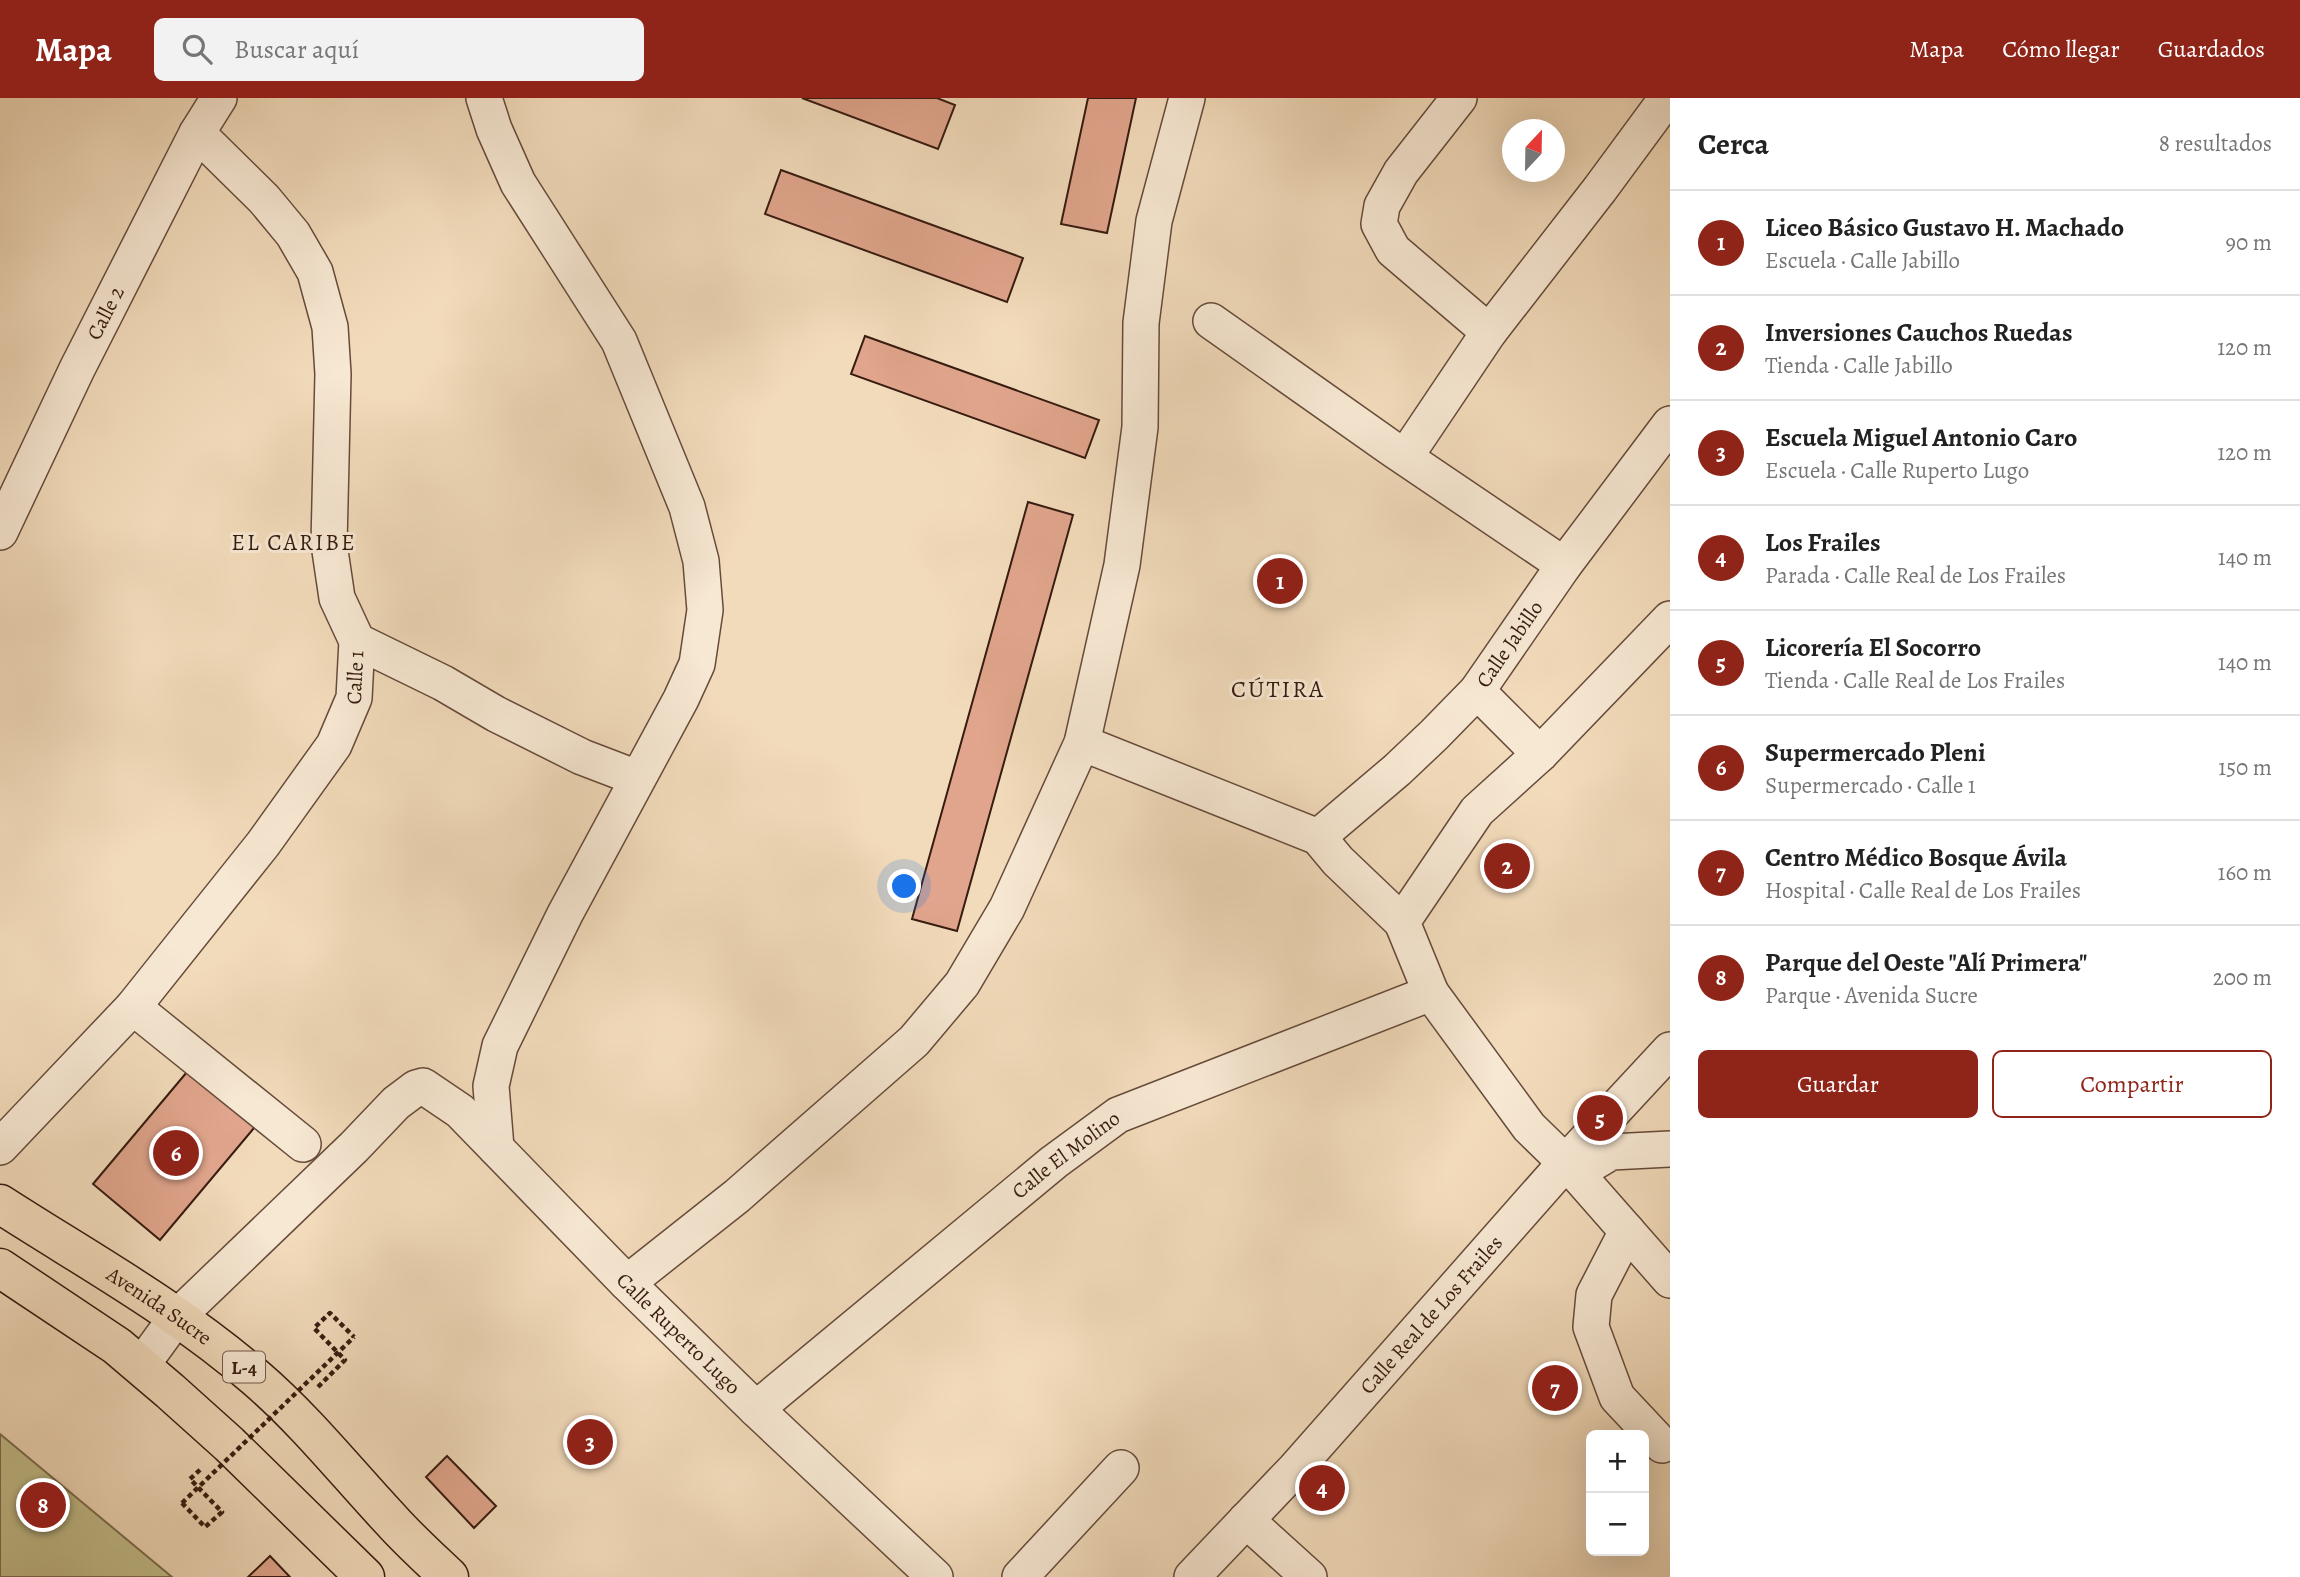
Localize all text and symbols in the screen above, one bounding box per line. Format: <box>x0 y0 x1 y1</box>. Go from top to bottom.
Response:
search box <box>154 18 644 81</box>
text: Mapa <box>35 27 112 72</box>
icon: search <box>178 30 216 68</box>
text: Buscar aquí <box>234 32 359 67</box>
text: Mapa <box>1909 33 1964 65</box>
text: Cómo llegar <box>2002 33 2120 65</box>
text: Guardados <box>2158 33 2265 65</box>
north arrow <box>1502 119 1565 182</box>
text: Cerca <box>1698 124 1769 164</box>
text: 8 resultados <box>2159 128 2272 159</box>
text: Liceo Básico Gustavo H. Machado <box>1765 210 2124 245</box>
text: 1 <box>1717 227 1725 258</box>
text: 90 m <box>2226 227 2272 258</box>
text: Escuela · Calle Jabillo <box>1765 245 1960 276</box>
street label: Calle 2 <box>80 281 131 345</box>
text: Inversiones Cauchos Ruedas <box>1765 315 2073 350</box>
text: 2 <box>1715 332 1727 363</box>
text: 120 m <box>2217 332 2272 363</box>
text: Tienda · Calle Jabillo <box>1765 350 1953 381</box>
text: Escuela Miguel Antonio Caro <box>1765 420 2077 455</box>
text: 3 <box>1716 437 1726 468</box>
text: 120 m <box>2217 437 2272 468</box>
text: Escuela · Calle Ruperto Lugo <box>1765 455 2029 486</box>
text: Los Frailes <box>1765 525 1881 560</box>
district label: EL CARIBE <box>231 527 357 558</box>
text: 4 <box>1716 542 1726 573</box>
text: 140 m <box>2218 542 2272 573</box>
pin: 1 <box>1257 555 1303 607</box>
text: Parada · Calle Real de Los Frailes <box>1765 560 2066 591</box>
street label: Calle Jabillo <box>1469 595 1549 693</box>
text: Licorería El Socorro <box>1765 630 1981 665</box>
text: 5 <box>1716 647 1726 678</box>
text: 140 m <box>2218 647 2272 678</box>
street label: Calle 1 <box>340 650 370 705</box>
text: Tienda · Calle Real de Los Frailes <box>1765 665 2065 696</box>
district label: CÚTIRA <box>1231 673 1325 705</box>
text: Supermercado Pleni <box>1765 735 1986 770</box>
text: 6 <box>1716 752 1726 783</box>
text: 150 m <box>2218 752 2272 783</box>
text: Supermercado · Calle 1 <box>1765 770 1976 801</box>
pin: 2 <box>1484 840 1530 892</box>
text: Centro Médico Bosque Ávila <box>1765 840 2067 875</box>
text: 7 <box>1716 857 1726 888</box>
text: 160 m <box>2218 857 2272 888</box>
your location <box>887 869 921 903</box>
text: Hospital · Calle Real de Los Frailes <box>1765 875 2081 906</box>
text: Parque del Oeste "Alí Primera" <box>1765 945 2087 980</box>
text: 8 <box>1715 962 1727 993</box>
text: 200 m <box>2213 962 2272 993</box>
text: Parque · Avenida Sucre <box>1765 980 1978 1011</box>
button: Guardar <box>1698 1050 1978 1118</box>
button: Compartir <box>1992 1050 2272 1118</box>
pin: 5 <box>1577 1092 1623 1144</box>
street label: Calle El Molino <box>1006 1104 1126 1205</box>
pin: 6 <box>153 1127 199 1179</box>
street label: Calle Real de Los Frailes <box>1353 1229 1509 1400</box>
street label: Avenida Sucre <box>100 1260 218 1352</box>
street label: Calle Ruperto Lugo <box>610 1266 747 1401</box>
road number: L-4 <box>223 1352 265 1382</box>
pin: 7 <box>1532 1362 1578 1414</box>
pin: 3 <box>567 1416 613 1468</box>
map controls <box>1586 1430 1649 1556</box>
button: + <box>1586 1430 1649 1493</box>
pin: 4 <box>1299 1462 1345 1514</box>
pin: 8 <box>20 1479 66 1531</box>
button: − <box>1586 1493 1649 1556</box>

